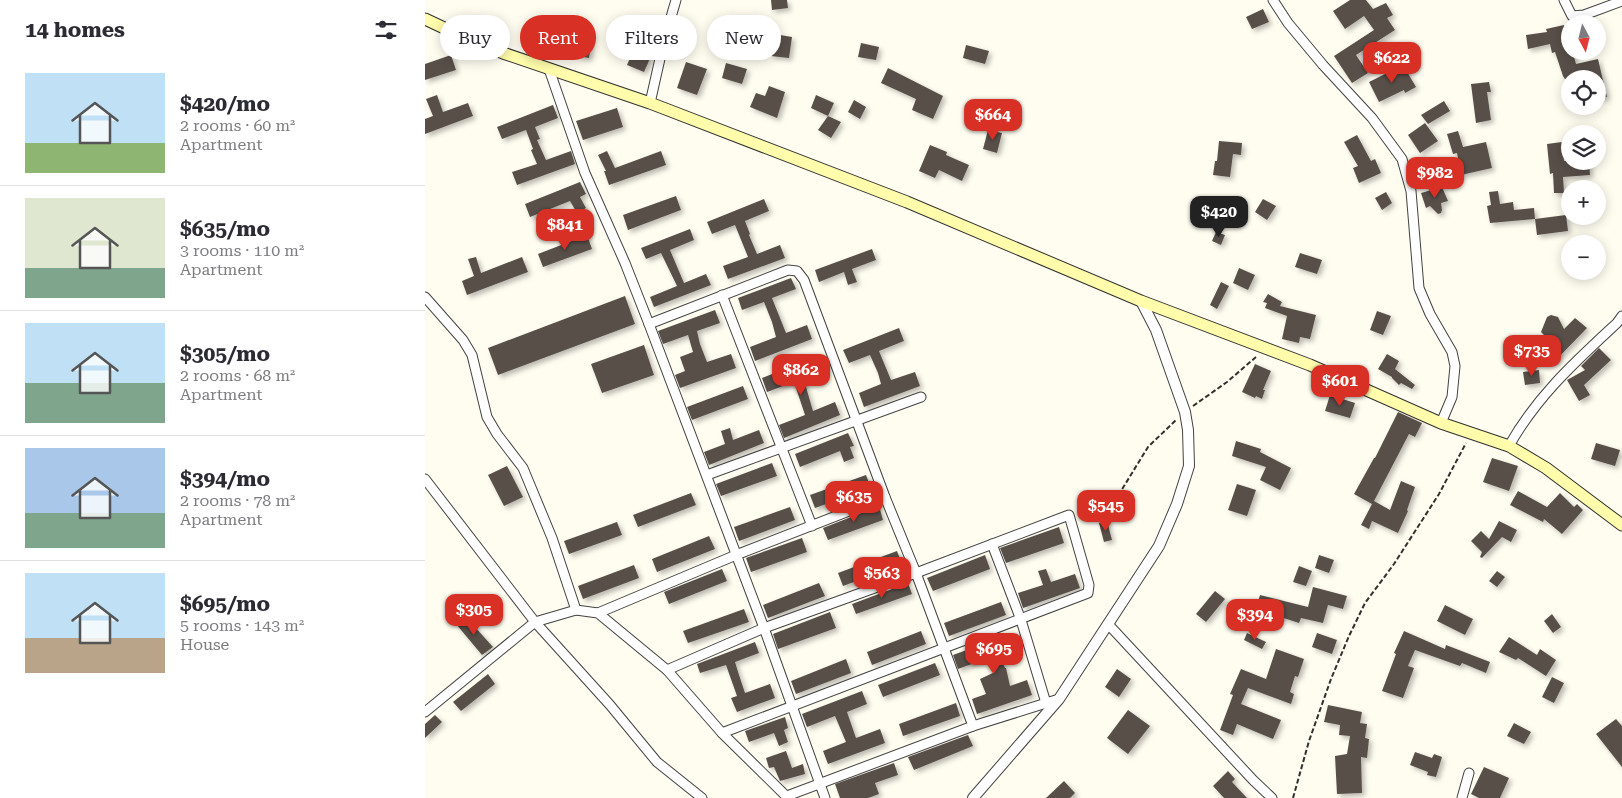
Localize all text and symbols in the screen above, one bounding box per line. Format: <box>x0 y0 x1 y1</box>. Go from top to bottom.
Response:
chip: Buy <box>440 15 510 60</box>
chip: Rent <box>520 15 596 60</box>
chip: Filters <box>606 15 697 60</box>
chip: New <box>707 15 781 60</box>
north arrow <box>1561 15 1606 60</box>
map controls <box>1561 15 1606 280</box>
icon: filters <box>372 16 400 44</box>
text: 14 homes <box>25 18 125 42</box>
pin: $622 <box>1362 42 1422 84</box>
text: $622 <box>1374 48 1410 67</box>
button: locate <box>1561 70 1606 115</box>
text: $420/mo <box>180 92 270 116</box>
icon: home <box>65 93 125 153</box>
pin: $664 <box>963 98 1023 141</box>
text: $664 <box>975 105 1011 124</box>
text: 2 rooms · 60 m² <box>180 116 295 135</box>
button: layers <box>1561 125 1606 170</box>
text: Apartment <box>180 135 263 154</box>
pin: $982 <box>1405 156 1465 199</box>
text: $982 <box>1417 163 1453 182</box>
button: + <box>1561 180 1606 225</box>
pin: $420 <box>1189 196 1249 238</box>
text: $420 <box>1201 202 1237 221</box>
pin: $841 <box>535 208 595 251</box>
text: $841 <box>547 215 583 234</box>
text: $635/mo <box>180 217 270 241</box>
icon: home <box>65 218 125 278</box>
button: − <box>1561 235 1606 280</box>
text: 3 rooms · 110 m² <box>180 241 304 260</box>
text: Apartment <box>180 260 263 279</box>
pin: $735 <box>1502 334 1562 377</box>
text: $735 <box>1514 341 1550 360</box>
text: $305/mo <box>180 342 270 366</box>
icon: home <box>65 343 125 403</box>
pin: $862 <box>771 354 831 396</box>
text: $862 <box>783 360 819 379</box>
pin: $601 <box>1310 364 1370 407</box>
text: 2 rooms · 68 m² <box>180 366 295 385</box>
text: $601 <box>1322 371 1358 390</box>
text: Apartment <box>180 385 263 404</box>
text: $394/mo <box>180 467 270 491</box>
icon: home <box>65 468 125 528</box>
pin: $635 <box>824 480 884 523</box>
text: $635 <box>836 487 872 506</box>
pin: $545 <box>1076 490 1136 532</box>
text: 2 rooms · 78 m² <box>180 491 295 510</box>
text: $545 <box>1088 496 1124 515</box>
text: Apartment <box>180 510 263 529</box>
pin: $563 <box>852 556 912 599</box>
text: $563 <box>864 563 900 582</box>
text: $695/mo <box>180 592 270 616</box>
icon: home <box>65 593 125 653</box>
pin: $305 <box>444 594 504 636</box>
pin: $394 <box>1225 598 1285 641</box>
text: $305 <box>456 600 492 619</box>
text: $394 <box>1237 605 1273 624</box>
text: 5 rooms · 143 m² <box>180 616 304 635</box>
pin: $695 <box>964 632 1024 675</box>
text: House <box>180 635 229 654</box>
text: $695 <box>976 639 1012 658</box>

